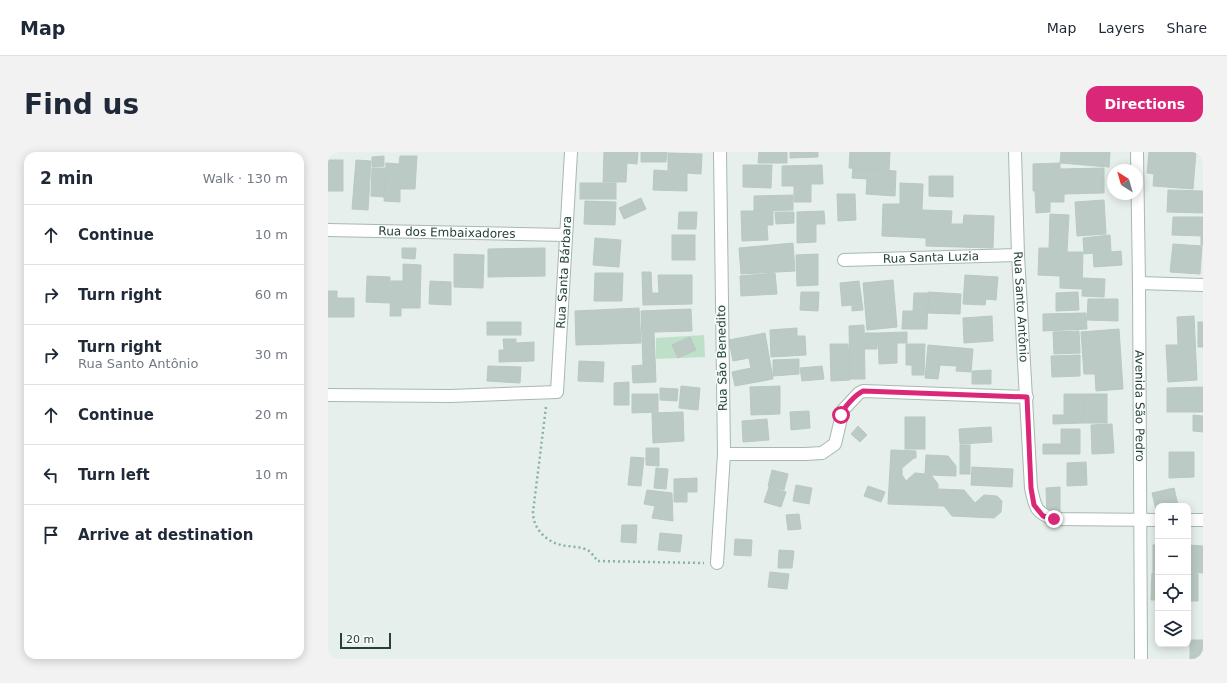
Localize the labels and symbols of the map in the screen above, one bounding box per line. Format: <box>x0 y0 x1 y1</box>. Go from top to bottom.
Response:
north arrow <box>1107 164 1143 200</box>
street label: Rua Santa Bárbara <box>554 216 574 329</box>
street label: Rua dos Embaixadores <box>378 224 516 241</box>
street label: Rua Santa Luzia <box>883 249 979 266</box>
street label: Rua Santo Antônio <box>1011 251 1031 363</box>
street label: Rua São Benedito <box>714 305 730 411</box>
street label: Avenida São Pedro <box>1132 350 1147 462</box>
route start <box>832 406 850 424</box>
route end <box>1045 510 1063 528</box>
scale bar <box>340 631 391 650</box>

